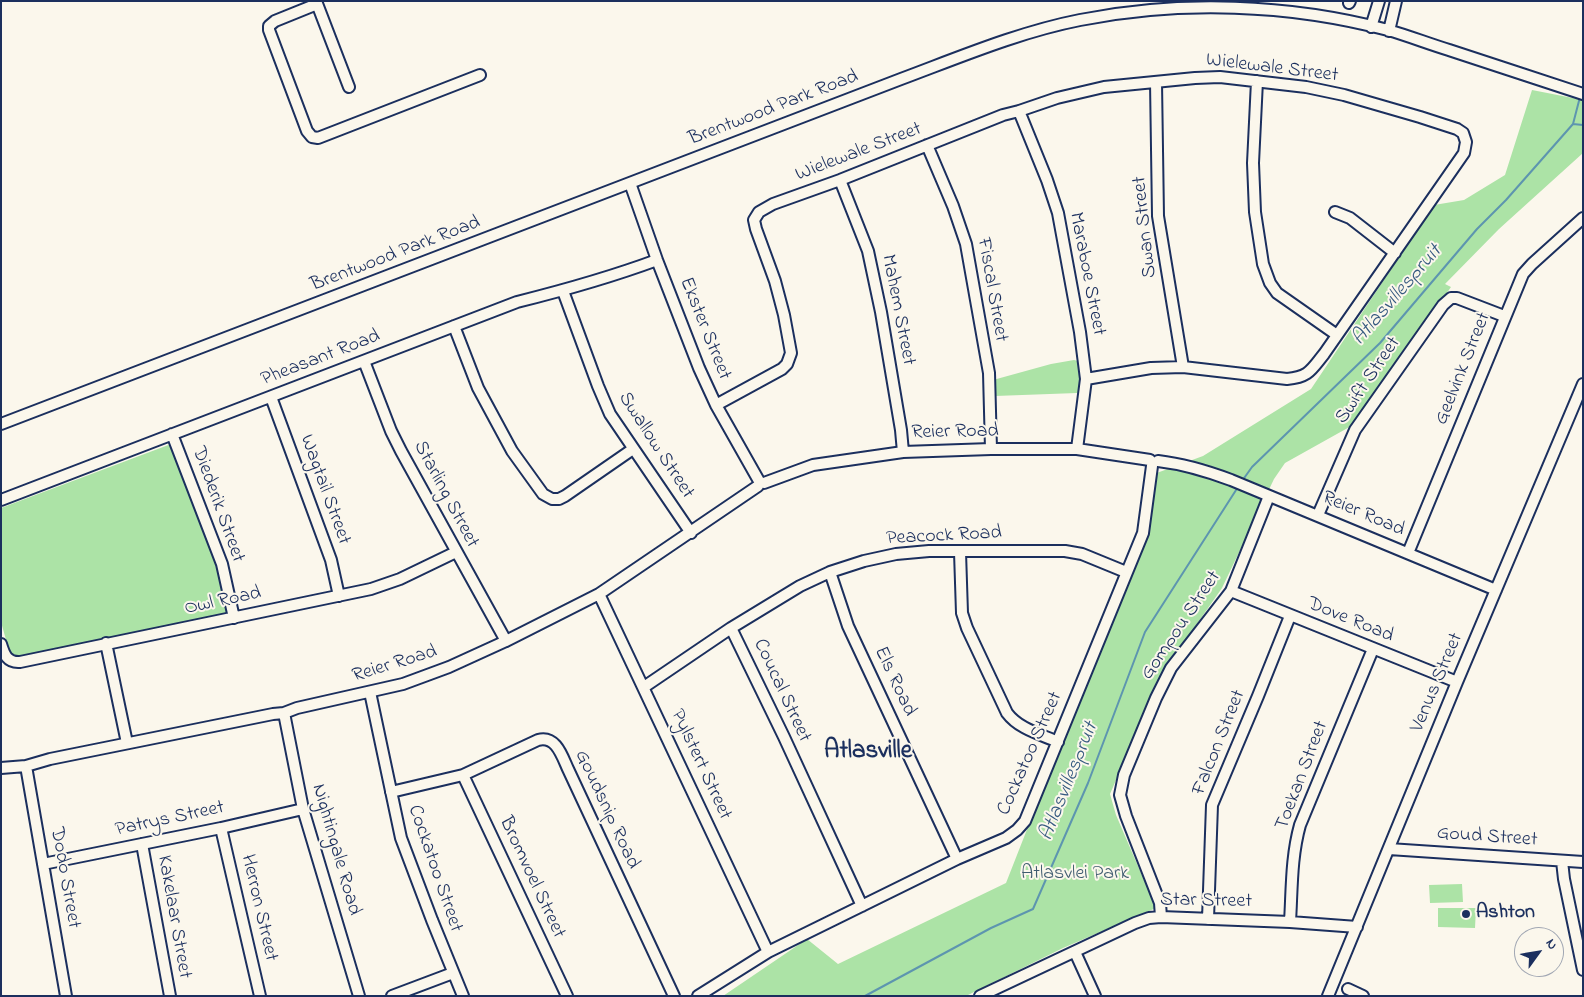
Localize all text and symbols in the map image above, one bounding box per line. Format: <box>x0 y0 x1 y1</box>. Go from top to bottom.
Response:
street label: Wielewale Street <box>1205 49 1339 89</box>
street label: Brentwood Park Road <box>686 66 862 152</box>
street label: Wielewale Street <box>793 118 925 188</box>
street label: Swan Street <box>1129 175 1163 279</box>
street label: Maraboe Street <box>1062 210 1110 338</box>
street label: Brentwood Park Road <box>308 212 484 298</box>
street label: Fiscal Street <box>970 236 1012 344</box>
water label: Atlasvillespruit <box>1347 240 1449 352</box>
street label: Mahem Street <box>875 253 919 367</box>
street label: Ekster Street <box>673 274 735 384</box>
street label: Geelvink Street <box>1431 309 1497 429</box>
street label: Pheasant Road <box>258 325 384 393</box>
street label: Swift Street <box>1331 333 1407 429</box>
street label: Swallow Street <box>612 388 698 504</box>
street label: Reier Road <box>911 420 999 446</box>
street label: Wagtail Street <box>293 432 355 548</box>
street label: Starling Street <box>407 437 483 553</box>
street label: Diederik Street <box>185 444 249 566</box>
street label: Reier Road <box>1318 487 1408 543</box>
street label: Peacock Road <box>886 522 1002 552</box>
street label: Gompou Street <box>1137 567 1227 685</box>
street label: Owl Road <box>182 582 264 622</box>
street label: Dove Road <box>1303 593 1397 649</box>
street label: Venus Street <box>1406 630 1470 736</box>
street label: Coucal Street <box>747 636 815 746</box>
street label: Reier Road <box>350 641 440 689</box>
street label: Els Road <box>867 643 921 721</box>
street label: Falcon Street <box>1188 687 1252 799</box>
street label: Cockatoo Street <box>993 688 1069 820</box>
street label: Pylstert Street <box>664 706 736 824</box>
street label: Toekan Street <box>1271 718 1335 834</box>
water label: Atlasvillespruit <box>1035 719 1105 845</box>
district label: Atlasville <box>824 738 912 768</box>
street label: Goudsnip Road <box>568 747 644 873</box>
street label: Nightingale Road <box>305 782 365 918</box>
street label: Patrys Street <box>113 797 227 843</box>
street label: Cockatoo Street <box>401 802 467 936</box>
street label: Bromvoel Street <box>492 813 570 943</box>
street label: Goud Street <box>1436 823 1538 853</box>
street label: Dodo Street <box>43 826 85 930</box>
street label: Herron Street <box>234 852 282 964</box>
street label: Kakelaar Street <box>150 853 196 981</box>
park label: Atlasvlei Park <box>1021 863 1129 887</box>
street label: Star Street <box>1160 889 1252 915</box>
place label: Ashton <box>1476 902 1535 926</box>
marker: Ashton <box>1460 908 1472 920</box>
north arrow <box>1514 927 1564 977</box>
text: N <box>1540 935 1563 954</box>

